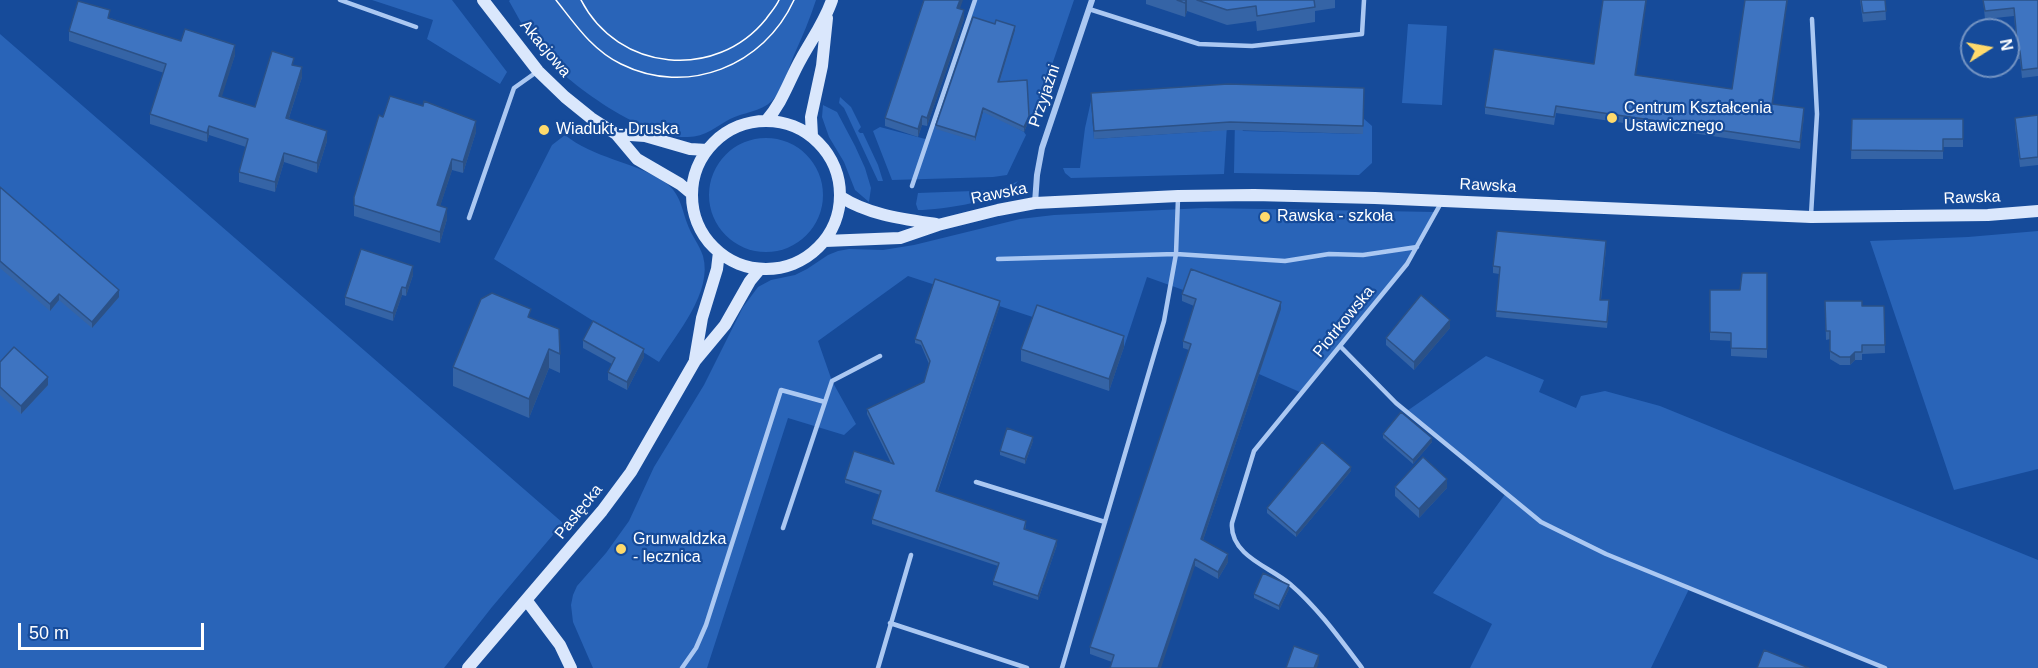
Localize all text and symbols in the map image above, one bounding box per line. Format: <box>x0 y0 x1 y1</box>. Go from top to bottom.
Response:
street label: Akacjowa <box>516 17 574 81</box>
north arrow <box>1960 18 2020 78</box>
text: N <box>1997 38 2016 52</box>
street label: Przyjaźni <box>1025 62 1065 130</box>
place label: Centrum Kształcenia Ustawicznego <box>1624 99 1772 137</box>
marker: Centrum Kształcenia Ustawicznego <box>1605 111 1619 125</box>
place label: Wiadukt - Druska <box>556 120 679 140</box>
marker: Wiadukt - Druska <box>537 123 551 137</box>
street label: Rawska <box>1459 175 1517 197</box>
street label: Rawska <box>969 179 1029 209</box>
street label: Rawska <box>1943 187 2001 209</box>
place label: Rawska - szkoła <box>1277 207 1393 227</box>
marker: Rawska - szkoła <box>1258 210 1272 224</box>
street label: Piotrkowska <box>1309 282 1379 362</box>
street label: Pasłęcka <box>551 481 607 543</box>
place label: Grunwaldzka - lecznica <box>633 530 726 568</box>
marker: Grunwaldzka - lecznica <box>614 542 628 556</box>
scale bar <box>21 611 207 649</box>
text: 50 m <box>29 623 69 643</box>

